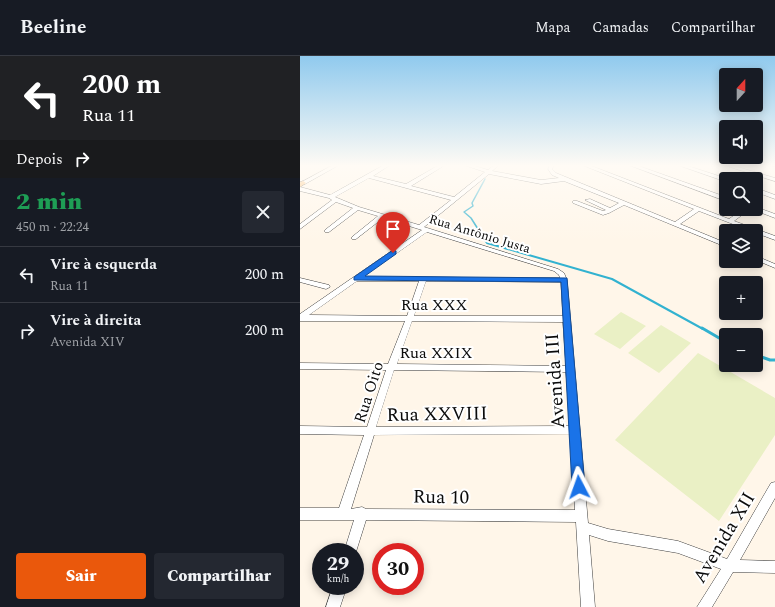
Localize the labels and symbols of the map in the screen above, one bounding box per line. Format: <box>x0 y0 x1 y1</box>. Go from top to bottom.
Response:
north arrow <box>719 68 763 112</box>
street label: Rua Antônio Justa <box>427 209 533 259</box>
pin <box>376 212 410 253</box>
street label: Rua XXX <box>401 293 467 317</box>
street label: Avenida III <box>538 332 573 430</box>
street label: Rua XXIX <box>400 341 473 365</box>
street label: Rua Oito <box>348 358 390 426</box>
street label: Rua XXVIII <box>386 399 488 430</box>
position arrow <box>558 466 600 508</box>
street label: Rua 10 <box>413 483 469 512</box>
street label: Avenida XII <box>686 486 763 589</box>
speed limit sign: 30 <box>372 543 424 595</box>

